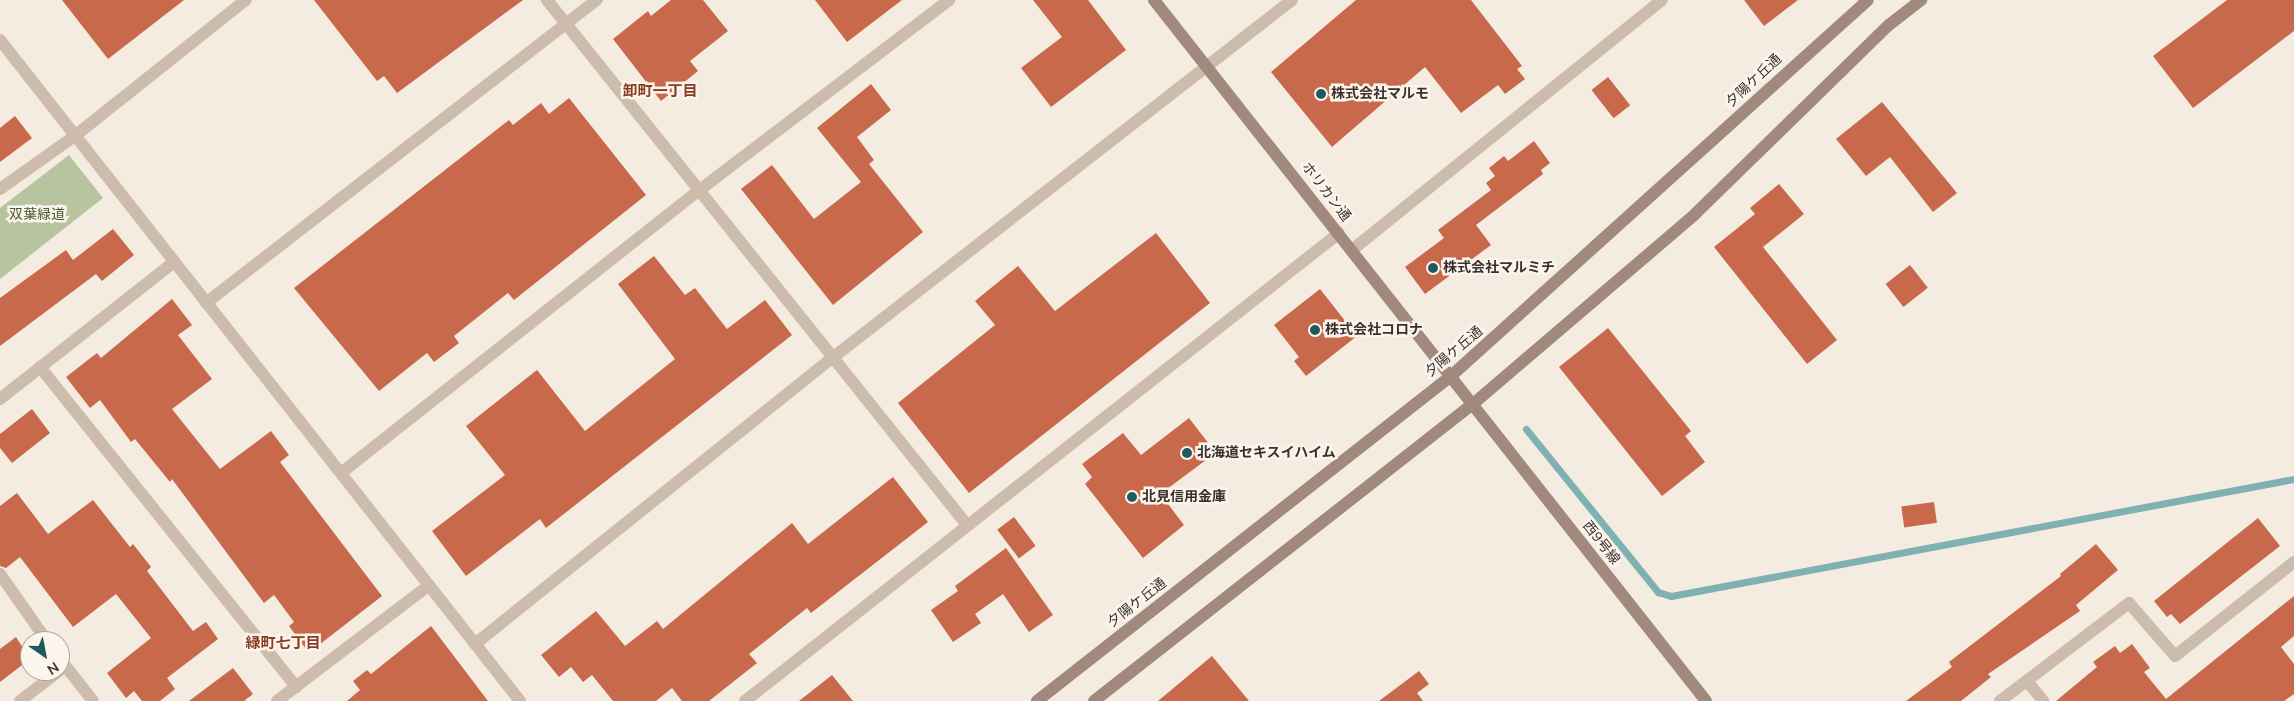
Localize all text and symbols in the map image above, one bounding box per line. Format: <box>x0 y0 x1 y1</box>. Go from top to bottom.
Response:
street label: 夕陽ケ丘通 <box>1723 51 1785 111</box>
district label: 卸町一丁目 <box>623 83 697 101</box>
place label: 株式会社マルモ <box>1331 86 1429 102</box>
marker: 株式会社マルモ <box>1315 88 1327 100</box>
street label: ホリカン通 <box>1298 159 1354 225</box>
park label: 双葉緑道 <box>9 207 65 223</box>
place label: 株式会社マルミチ <box>1443 260 1555 276</box>
marker: 株式会社マルミチ <box>1427 262 1439 274</box>
place label: 株式会社コロナ <box>1325 322 1423 338</box>
street label: 夕陽ケ丘通 <box>1422 323 1486 381</box>
marker: 株式会社コロナ <box>1309 324 1321 336</box>
place label: 北海道セキスイハイム <box>1197 445 1337 461</box>
marker: 北海道セキスイハイム <box>1181 447 1193 459</box>
place label: 北見信用金庫 <box>1142 489 1226 505</box>
marker: 北見信用金庫 <box>1126 491 1138 503</box>
street label: 西9号線 <box>1579 518 1623 568</box>
street label: 夕陽ケ丘通 <box>1104 575 1170 631</box>
north arrow <box>20 631 70 681</box>
district label: 緑町七丁目 <box>246 635 320 653</box>
text: N <box>43 657 62 679</box>

